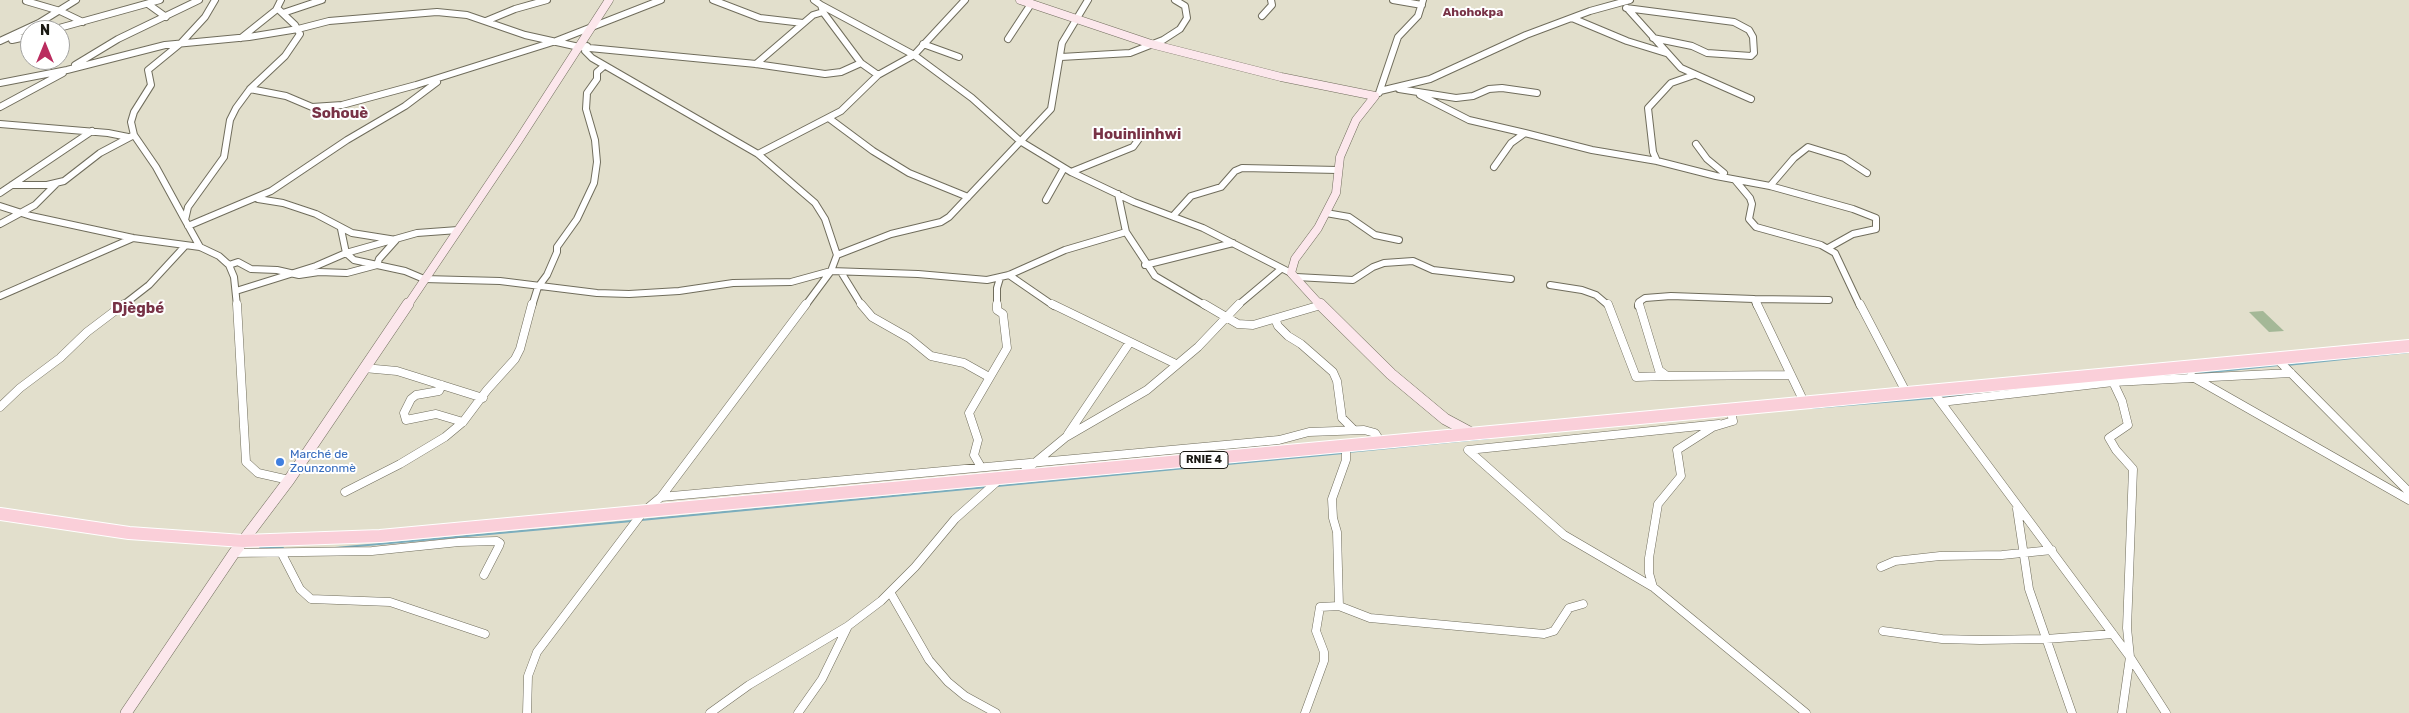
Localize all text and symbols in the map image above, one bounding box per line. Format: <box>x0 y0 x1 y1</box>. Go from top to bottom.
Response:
district label: Ahohokpa <box>1443 6 1503 20</box>
north arrow <box>20 20 70 70</box>
text: N <box>40 22 50 39</box>
district label: Sohouè <box>312 105 368 123</box>
district label: Houinlinhwi <box>1093 126 1181 144</box>
district label: Djègbé <box>112 300 164 318</box>
place label: Marché de Zounzonmè <box>290 448 356 476</box>
road number: RNIE 4 <box>1180 452 1228 468</box>
marker: Marché de Zounzonmè <box>274 456 286 468</box>

